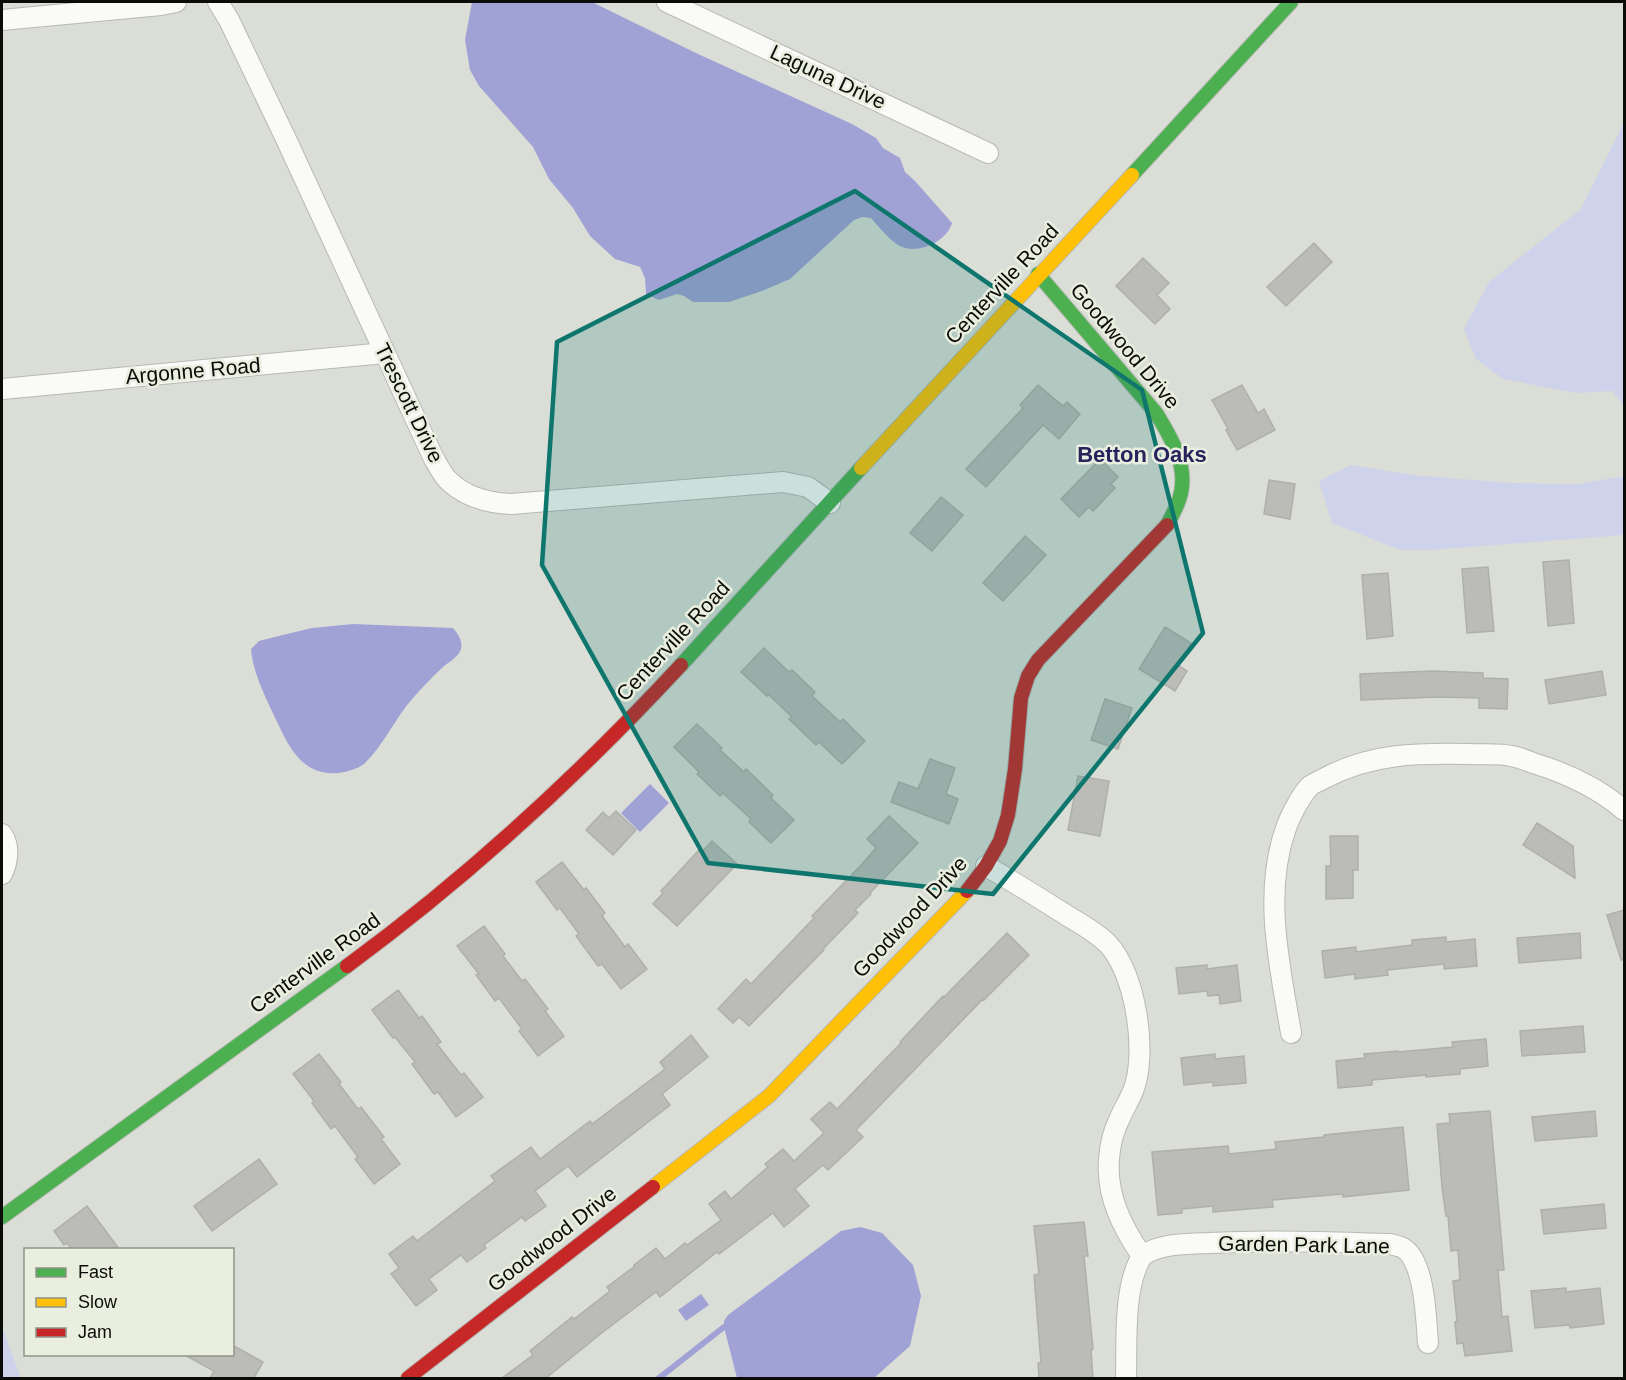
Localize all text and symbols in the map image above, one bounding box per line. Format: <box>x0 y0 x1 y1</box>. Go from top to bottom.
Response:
street label: Laguna Drive <box>767 40 890 113</box>
street label: Centerville Road <box>940 219 1063 348</box>
street label: Goodwood Drive <box>1066 278 1184 413</box>
street label: Trescott Drive <box>371 339 448 466</box>
street label: Argonne Road <box>124 353 261 388</box>
district label: Betton Oaks <box>1077 442 1207 467</box>
street label: Centerville Road <box>611 576 734 705</box>
street label: Goodwood Drive <box>848 852 971 982</box>
street label: Centerville Road <box>245 908 384 1018</box>
street label: Goodwood Drive <box>483 1181 620 1296</box>
street label: Garden Park Lane <box>1218 1232 1390 1257</box>
legend <box>24 1248 234 1356</box>
text: Fast <box>78 1262 113 1282</box>
text: Slow <box>78 1292 118 1312</box>
text: Jam <box>78 1322 112 1342</box>

